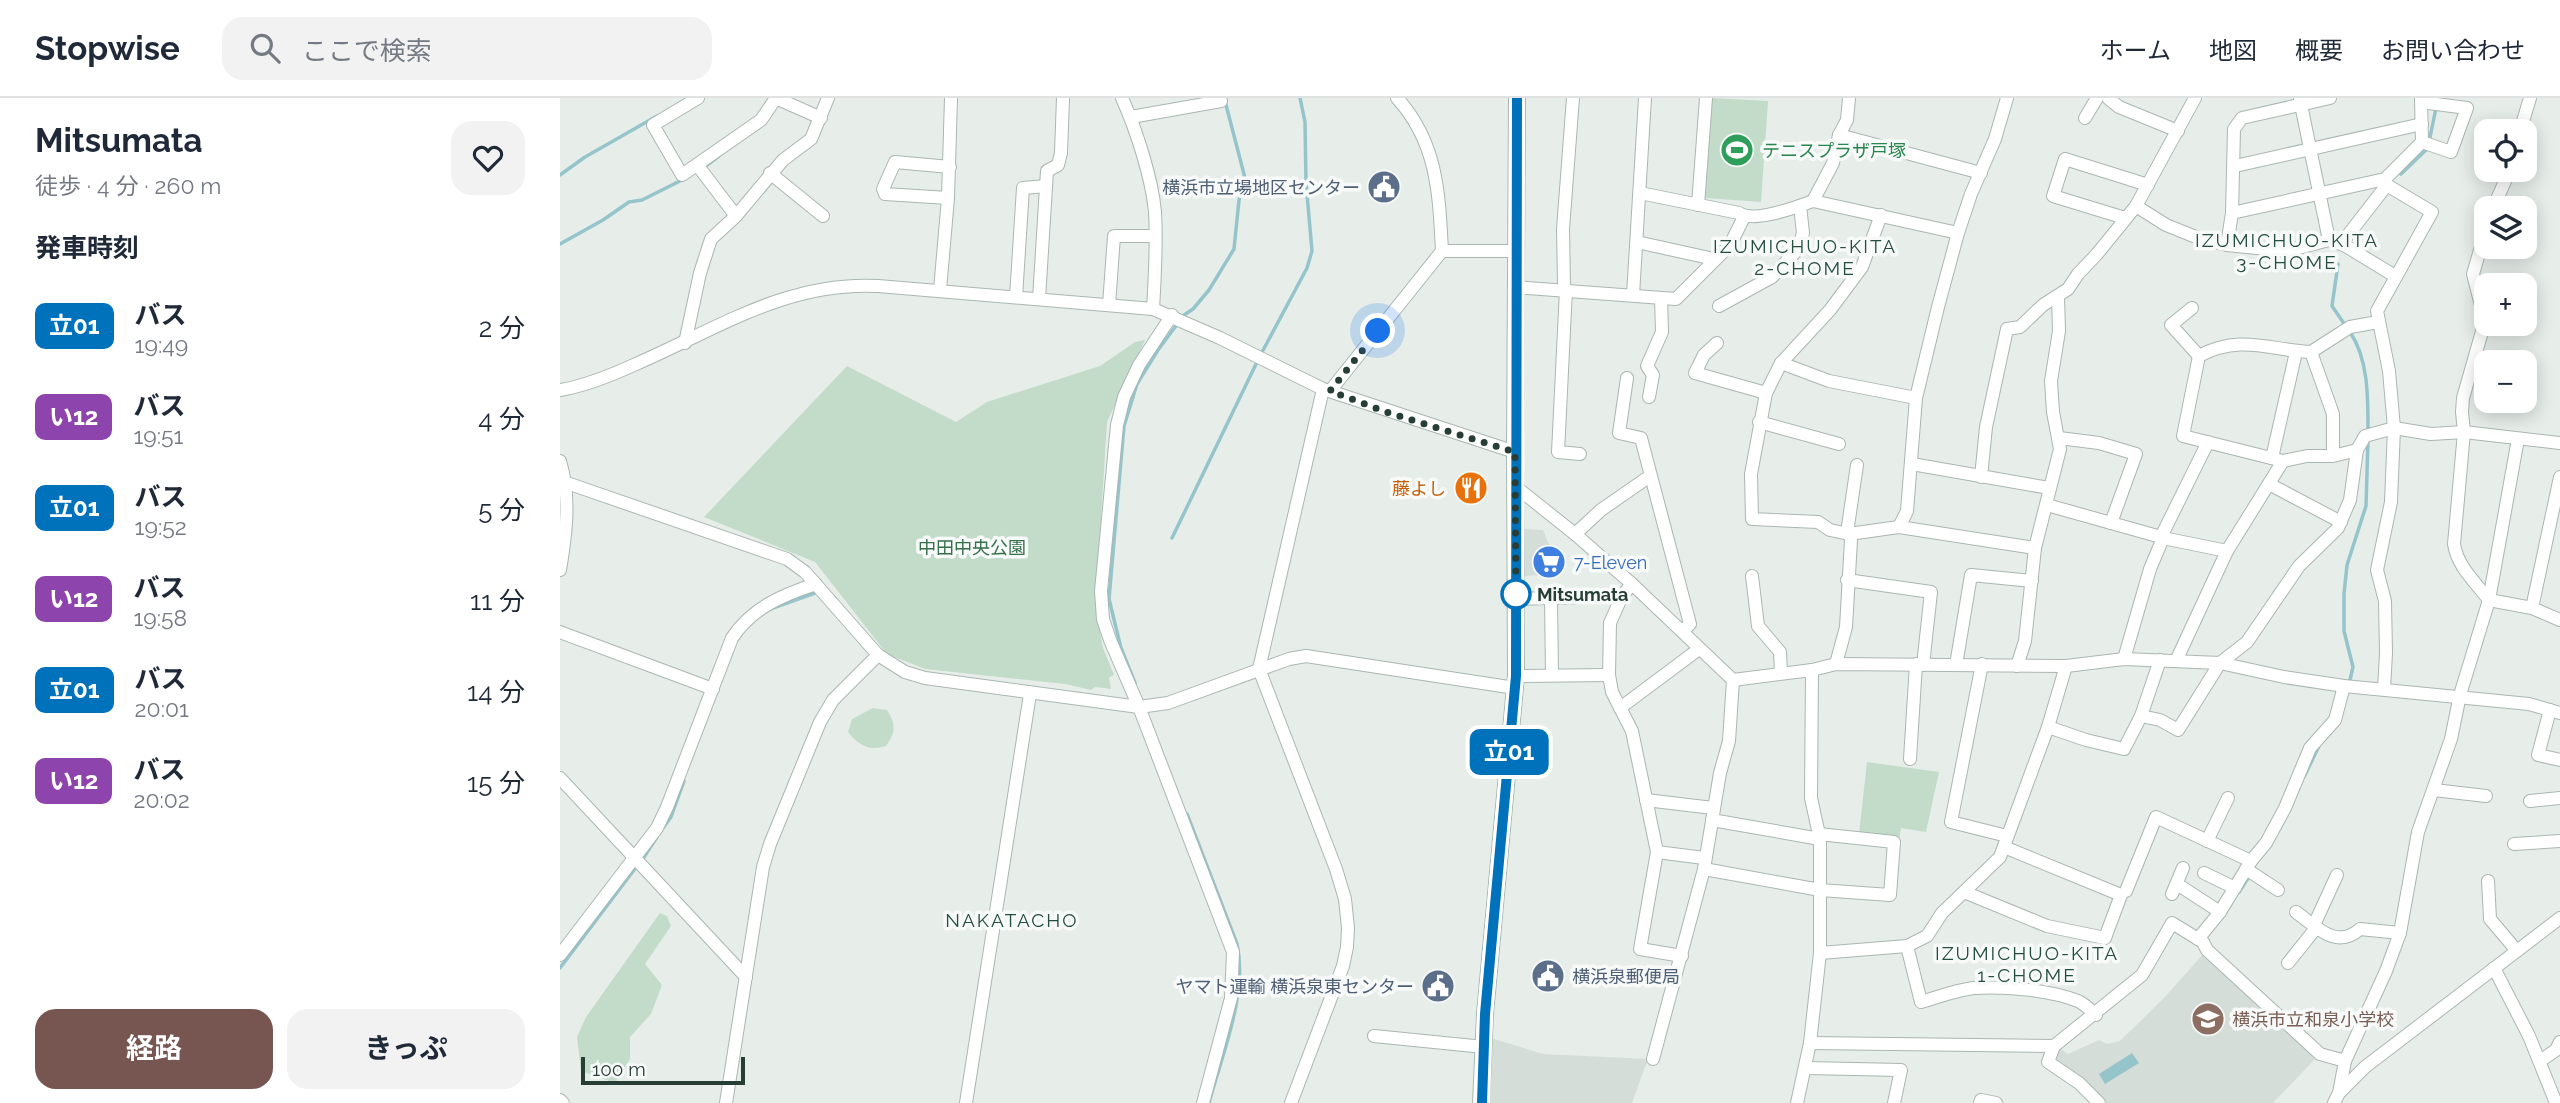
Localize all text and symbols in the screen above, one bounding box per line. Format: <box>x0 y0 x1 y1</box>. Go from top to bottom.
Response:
search box <box>222 17 712 80</box>
text: Stopwise <box>35 29 180 68</box>
icon: search <box>246 29 284 67</box>
text: ここで検索 <box>302 36 432 66</box>
text: ホーム <box>2100 36 2171 65</box>
text: 地図 <box>2209 36 2257 65</box>
text: 概要 <box>2295 36 2343 65</box>
text: お問い合わせ <box>2381 36 2525 65</box>
map controls <box>2474 119 2537 413</box>
button: locate <box>2474 119 2537 182</box>
text: Mitsumata <box>35 121 202 160</box>
button: heart <box>451 121 525 195</box>
sports icon: テニスプラザ戸塚 <box>1718 131 1756 169</box>
place label: テニスプラザ戸塚 <box>1762 140 1906 161</box>
public building icon: 横浜市立場地区センター <box>1365 168 1403 206</box>
text: 徒歩 · 4 分 · 260 m <box>35 172 222 199</box>
place label: 横浜市立場地区センター <box>1162 177 1360 198</box>
button: layers <box>2474 196 2537 259</box>
district label: IZUMICHUO-KITA 3-CHOME <box>2195 229 2379 273</box>
text: 発車時刻 <box>35 233 139 263</box>
district label: IZUMICHUO-KITA 2-CHOME <box>1713 235 1897 279</box>
button: + <box>2474 273 2537 336</box>
text: バス <box>135 300 187 330</box>
text: 立01 <box>49 311 100 340</box>
text: 2 分 <box>479 313 525 343</box>
your location <box>1360 313 1395 348</box>
text: 19:49 <box>135 331 188 358</box>
button: − <box>2474 350 2537 413</box>
text: バス <box>133 391 185 421</box>
text: い12 <box>49 402 98 431</box>
text: 4 分 <box>478 404 525 434</box>
text: 19:51 <box>133 422 183 449</box>
restaurant icon: 藤よし <box>1452 469 1490 507</box>
place label: 藤よし <box>1392 478 1446 499</box>
text: バス <box>135 482 187 512</box>
text: 立01 <box>49 493 100 522</box>
text: 5 分 <box>478 495 525 525</box>
text: 19:52 <box>135 513 187 540</box>
park label: 中田中央公園 <box>918 537 1026 558</box>
supermarket icon: 7-Eleven <box>1530 543 1568 581</box>
place label: 7-Eleven <box>1574 552 1647 573</box>
text: バス <box>133 573 185 603</box>
marker: Mitsumata <box>1501 579 1531 609</box>
text: い12 <box>49 584 98 613</box>
place label: Mitsumata <box>1537 584 1628 605</box>
text: 11 分 <box>470 586 525 616</box>
text: 19:58 <box>133 604 187 631</box>
text: バス <box>135 664 187 694</box>
text: 立01 <box>49 675 100 704</box>
text: 14 分 <box>467 677 525 707</box>
text: 20:01 <box>135 695 189 722</box>
line badge: 立01 <box>1469 729 1549 775</box>
text: 立01 <box>1484 737 1534 766</box>
text: バス <box>133 755 185 785</box>
text: い12 <box>49 766 98 795</box>
text: 15 分 <box>467 768 525 798</box>
text: 20:02 <box>133 786 190 813</box>
district label: NAKATACHO <box>945 909 1079 931</box>
district label: IZUMICHUO-KITA 1-CHOME <box>1935 942 2119 986</box>
public building icon: 横浜泉郵便局 <box>1529 957 1567 995</box>
place label: 横浜泉郵便局 <box>1572 966 1680 987</box>
public building icon: ヤマト運輸 横浜泉東センター <box>1419 967 1457 1005</box>
place label: ヤマト運輸 横浜泉東センター <box>1175 976 1414 997</box>
school or university icon: 横浜市立和泉小学校 <box>2189 1000 2227 1038</box>
button: 経路 <box>35 1009 273 1089</box>
button: きっぷ <box>287 1009 525 1089</box>
place label: 横浜市立和泉小学校 <box>2232 1009 2394 1030</box>
scale bar <box>581 1054 746 1086</box>
text: 100 m <box>592 1058 646 1080</box>

